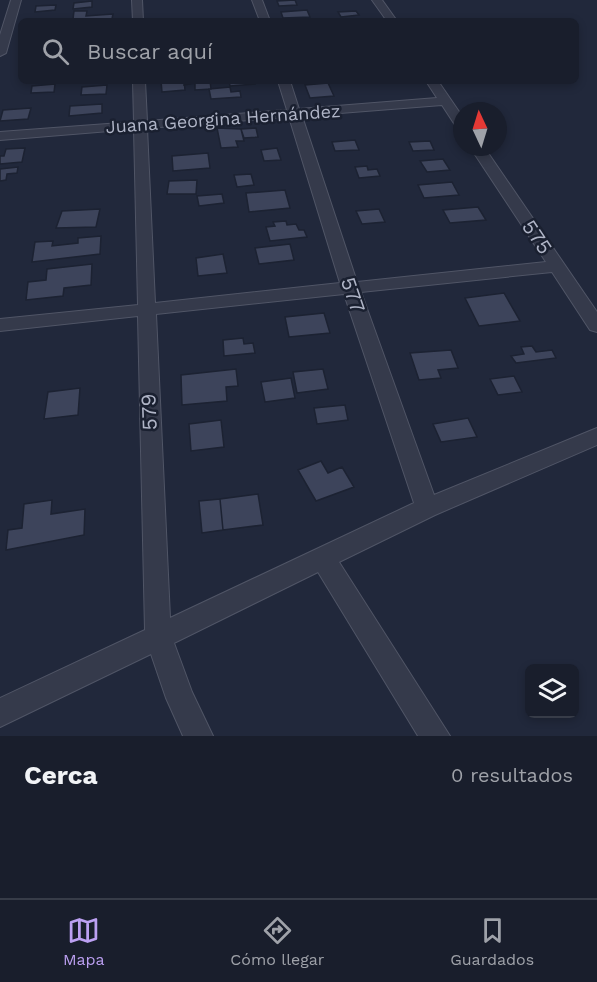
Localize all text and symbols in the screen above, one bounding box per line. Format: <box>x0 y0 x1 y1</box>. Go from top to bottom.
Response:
search box <box>18 18 579 84</box>
icon: search <box>39 35 72 68</box>
text: Buscar aquí <box>87 39 213 64</box>
street label: Juana Georgina Hernández <box>105 100 341 137</box>
north arrow <box>453 102 507 156</box>
street label: 575 <box>517 215 558 259</box>
street label: 577 <box>336 274 371 316</box>
street label: 579 <box>135 393 162 431</box>
map controls <box>525 664 579 718</box>
button: layers <box>525 664 579 718</box>
text: Cerca <box>24 760 98 790</box>
text: 0 resultados <box>451 763 573 787</box>
tab: Mapa <box>63 914 105 969</box>
tab: Cómo llegar <box>230 914 324 969</box>
tab: Guardados <box>450 914 534 969</box>

